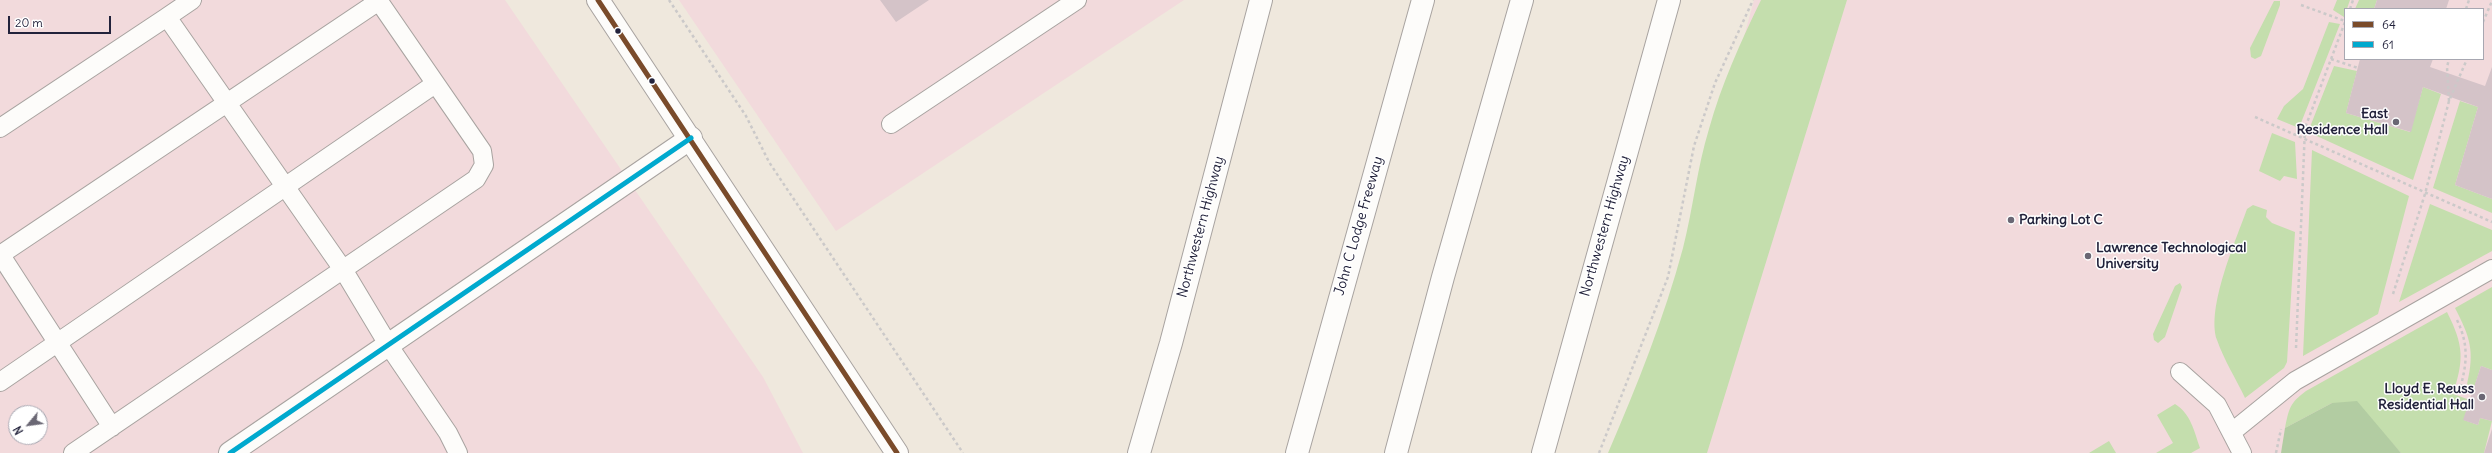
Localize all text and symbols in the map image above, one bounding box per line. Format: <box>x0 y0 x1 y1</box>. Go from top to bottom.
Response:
scale bar <box>10 8 113 34</box>
legend <box>2344 8 2484 60</box>
text: 20 m <box>15 15 43 30</box>
text: 64 <box>2382 17 2396 32</box>
unlabelled marker <box>613 26 623 36</box>
text: 61 <box>2382 37 2394 52</box>
unlabelled marker <box>647 76 657 86</box>
place label: East Residence Hall <box>2296 106 2388 138</box>
marker: East Residence Hall <box>2391 117 2401 127</box>
street label: Northwestern Highway <box>1174 154 1228 300</box>
street label: Northwestern Highway <box>1577 154 1633 298</box>
street label: John C Lodge Freeway <box>1331 155 1387 297</box>
place label: Parking Lot C <box>2019 212 2103 228</box>
marker: Parking Lot C <box>2006 215 2016 225</box>
place label: Lawrence Technological University <box>2096 240 2246 272</box>
marker: Lawrence Technological University <box>2083 251 2093 261</box>
place label: Lloyd E. Reuss Residential Hall <box>2378 381 2474 414</box>
marker: Lloyd E. Reuss Residential Hall <box>2477 392 2487 402</box>
north arrow <box>8 405 48 445</box>
text: N <box>10 424 26 437</box>

